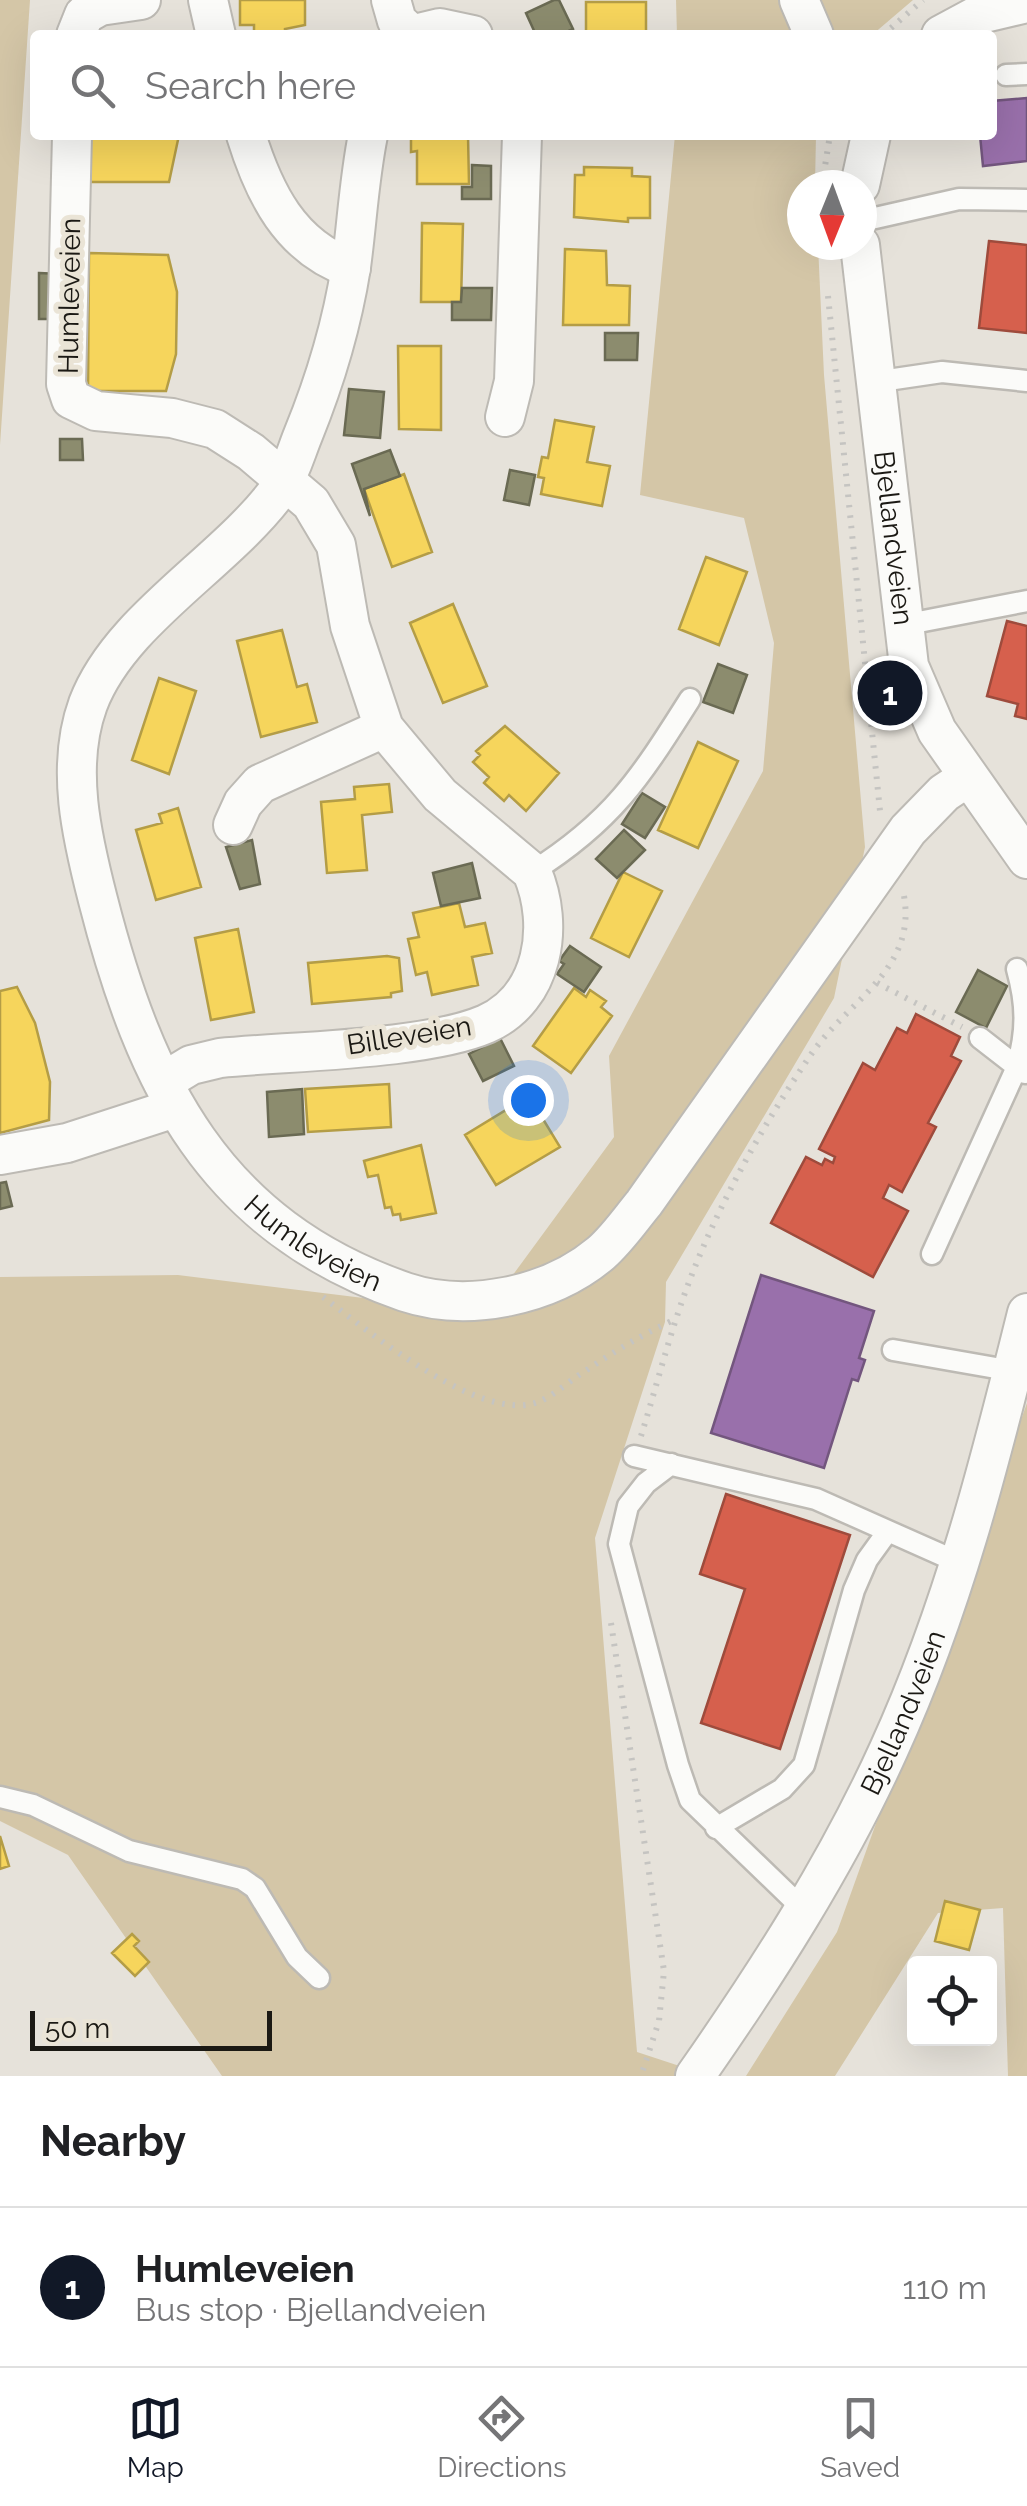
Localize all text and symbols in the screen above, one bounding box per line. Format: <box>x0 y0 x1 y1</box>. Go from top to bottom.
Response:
search box <box>30 30 997 140</box>
icon: search <box>65 58 120 113</box>
text: Search here <box>145 63 356 108</box>
north arrow <box>787 170 877 260</box>
street label: Humleveien <box>52 218 87 374</box>
street label: Bjellandveien <box>867 449 920 627</box>
pin: 1 <box>858 656 922 730</box>
street label: Billeveien <box>344 1009 474 1062</box>
your location <box>503 1075 554 1126</box>
street label: Humleveien <box>237 1188 387 1299</box>
street label: Bjellandveien <box>854 1626 952 1800</box>
map controls <box>907 1956 997 2046</box>
button: locate <box>907 1956 997 2046</box>
scale bar <box>30 2006 272 2050</box>
text: 50 m <box>45 2012 110 2045</box>
text: Nearby <box>40 2117 186 2166</box>
text: Humleveien <box>135 2246 355 2291</box>
text: 1 <box>65 2269 80 2306</box>
text: 110 m <box>902 2269 987 2306</box>
text: Bus stop · Bjellandveien <box>135 2291 486 2328</box>
tab: Map <box>127 2391 184 2484</box>
tab: Directions <box>437 2391 567 2484</box>
tab: Saved <box>820 2391 900 2484</box>

